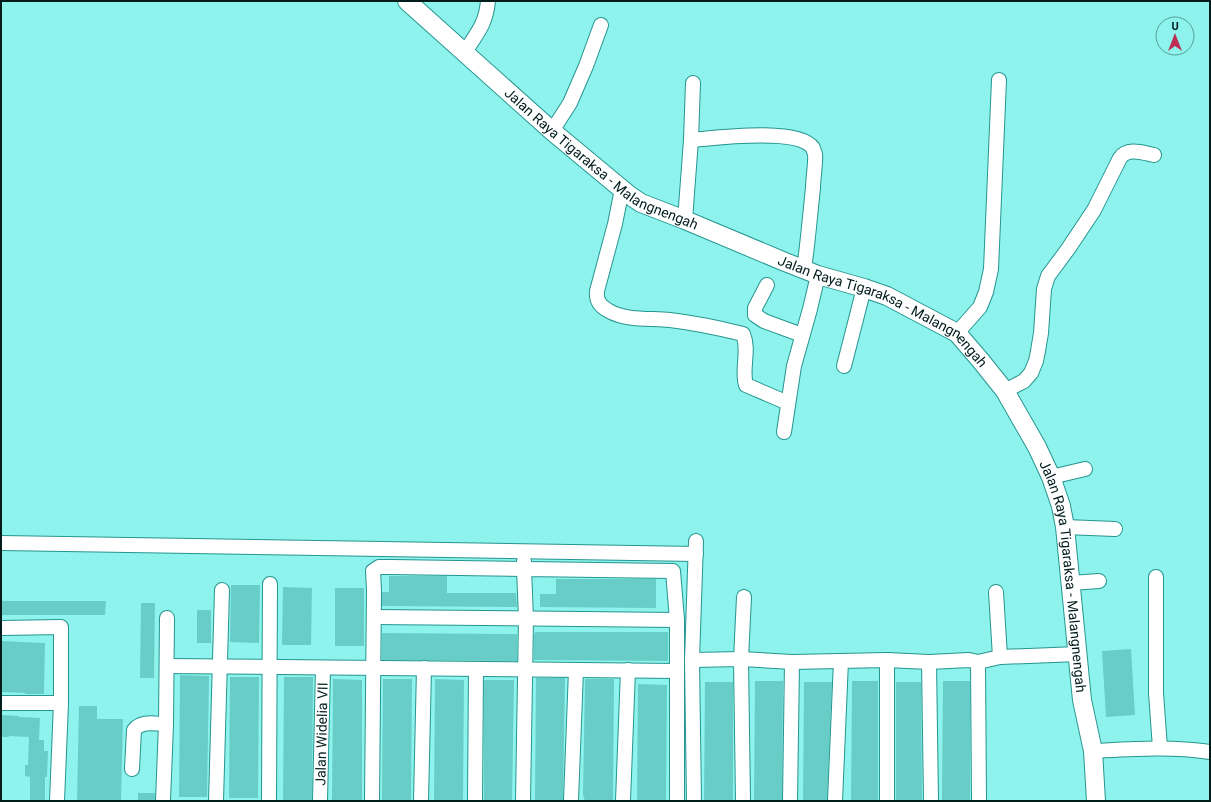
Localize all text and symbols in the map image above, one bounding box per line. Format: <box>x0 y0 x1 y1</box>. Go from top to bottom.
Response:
north arrow <box>1155 16 1195 56</box>
text: U <box>1171 20 1179 33</box>
street label: Jalan Raya Tigaraksa - Malangnengah <box>501 85 701 233</box>
street label: Jalan Raya Tigaraksa - Malangnengah <box>776 252 991 370</box>
street label: Jalan Raya Tigaraksa - Malangnengah <box>1036 458 1089 693</box>
street label: Jalan Widelia VII <box>312 682 331 786</box>

